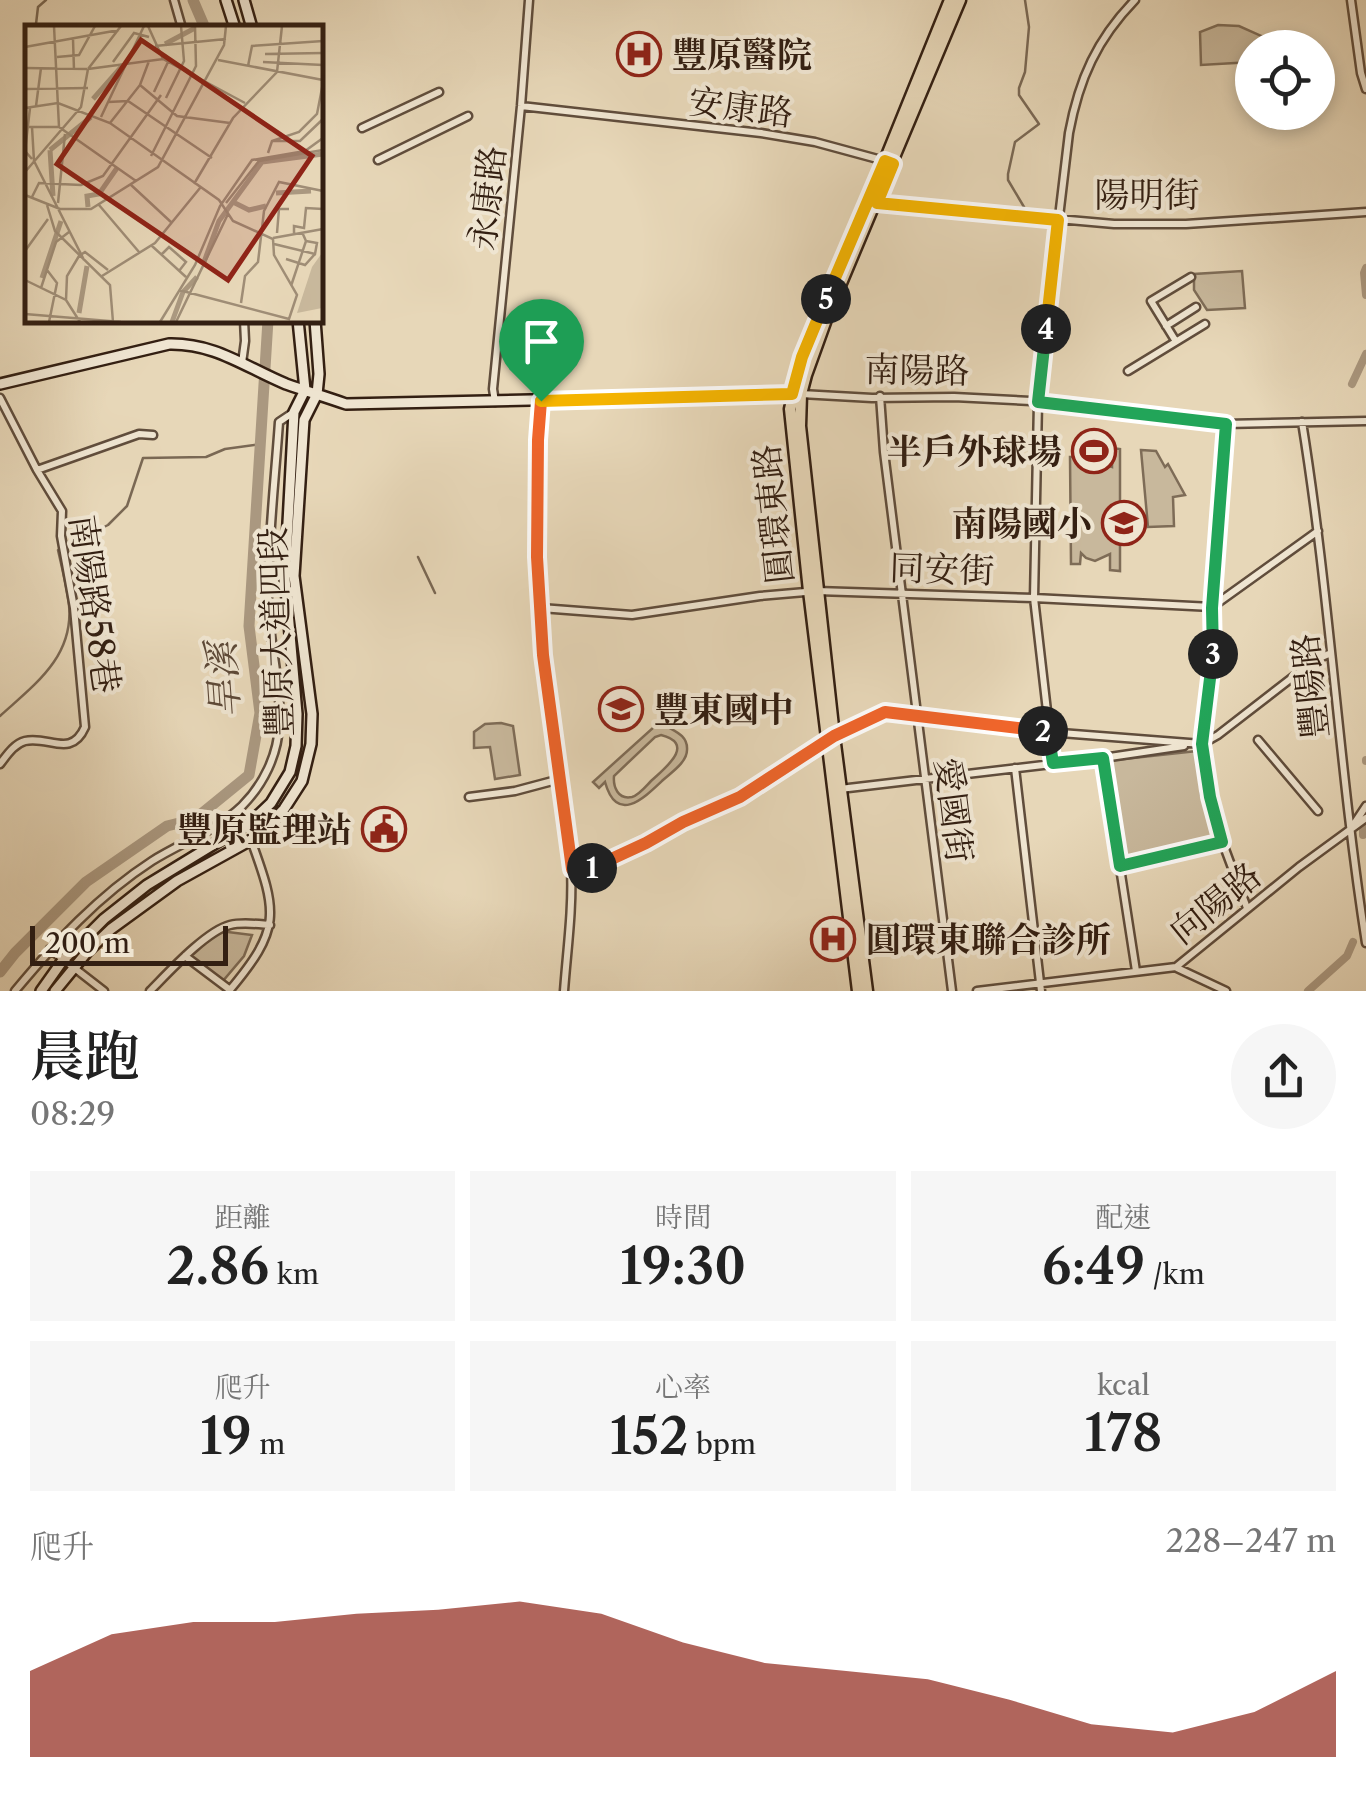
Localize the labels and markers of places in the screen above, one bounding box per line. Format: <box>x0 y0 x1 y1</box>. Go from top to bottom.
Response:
hospital icon: 豐原醫院 <box>616 31 662 77</box>
place label: 豐原醫院 <box>672 33 812 76</box>
pin: 5 <box>801 274 851 324</box>
pin <box>499 299 584 402</box>
pin: 4 <box>1021 304 1071 354</box>
sports icon: 半戶外球場 <box>1071 428 1117 474</box>
place label: 半戶外球場 <box>887 430 1062 473</box>
school or university icon: 南陽國小 <box>1101 500 1147 546</box>
place label: 南陽國小 <box>952 502 1092 545</box>
pin: 3 <box>1188 629 1238 679</box>
school or university icon: 豐東國中 <box>598 686 644 732</box>
place label: 豐東國中 <box>654 688 794 731</box>
pin: 2 <box>1018 706 1068 756</box>
public building icon: 豐原監理站 <box>361 806 407 852</box>
place label: 豐原監理站 <box>177 808 352 851</box>
pin: 1 <box>567 843 617 893</box>
hospital icon: 圓環東聯合診所 <box>810 916 856 962</box>
place label: 圓環東聯合診所 <box>866 918 1111 961</box>

